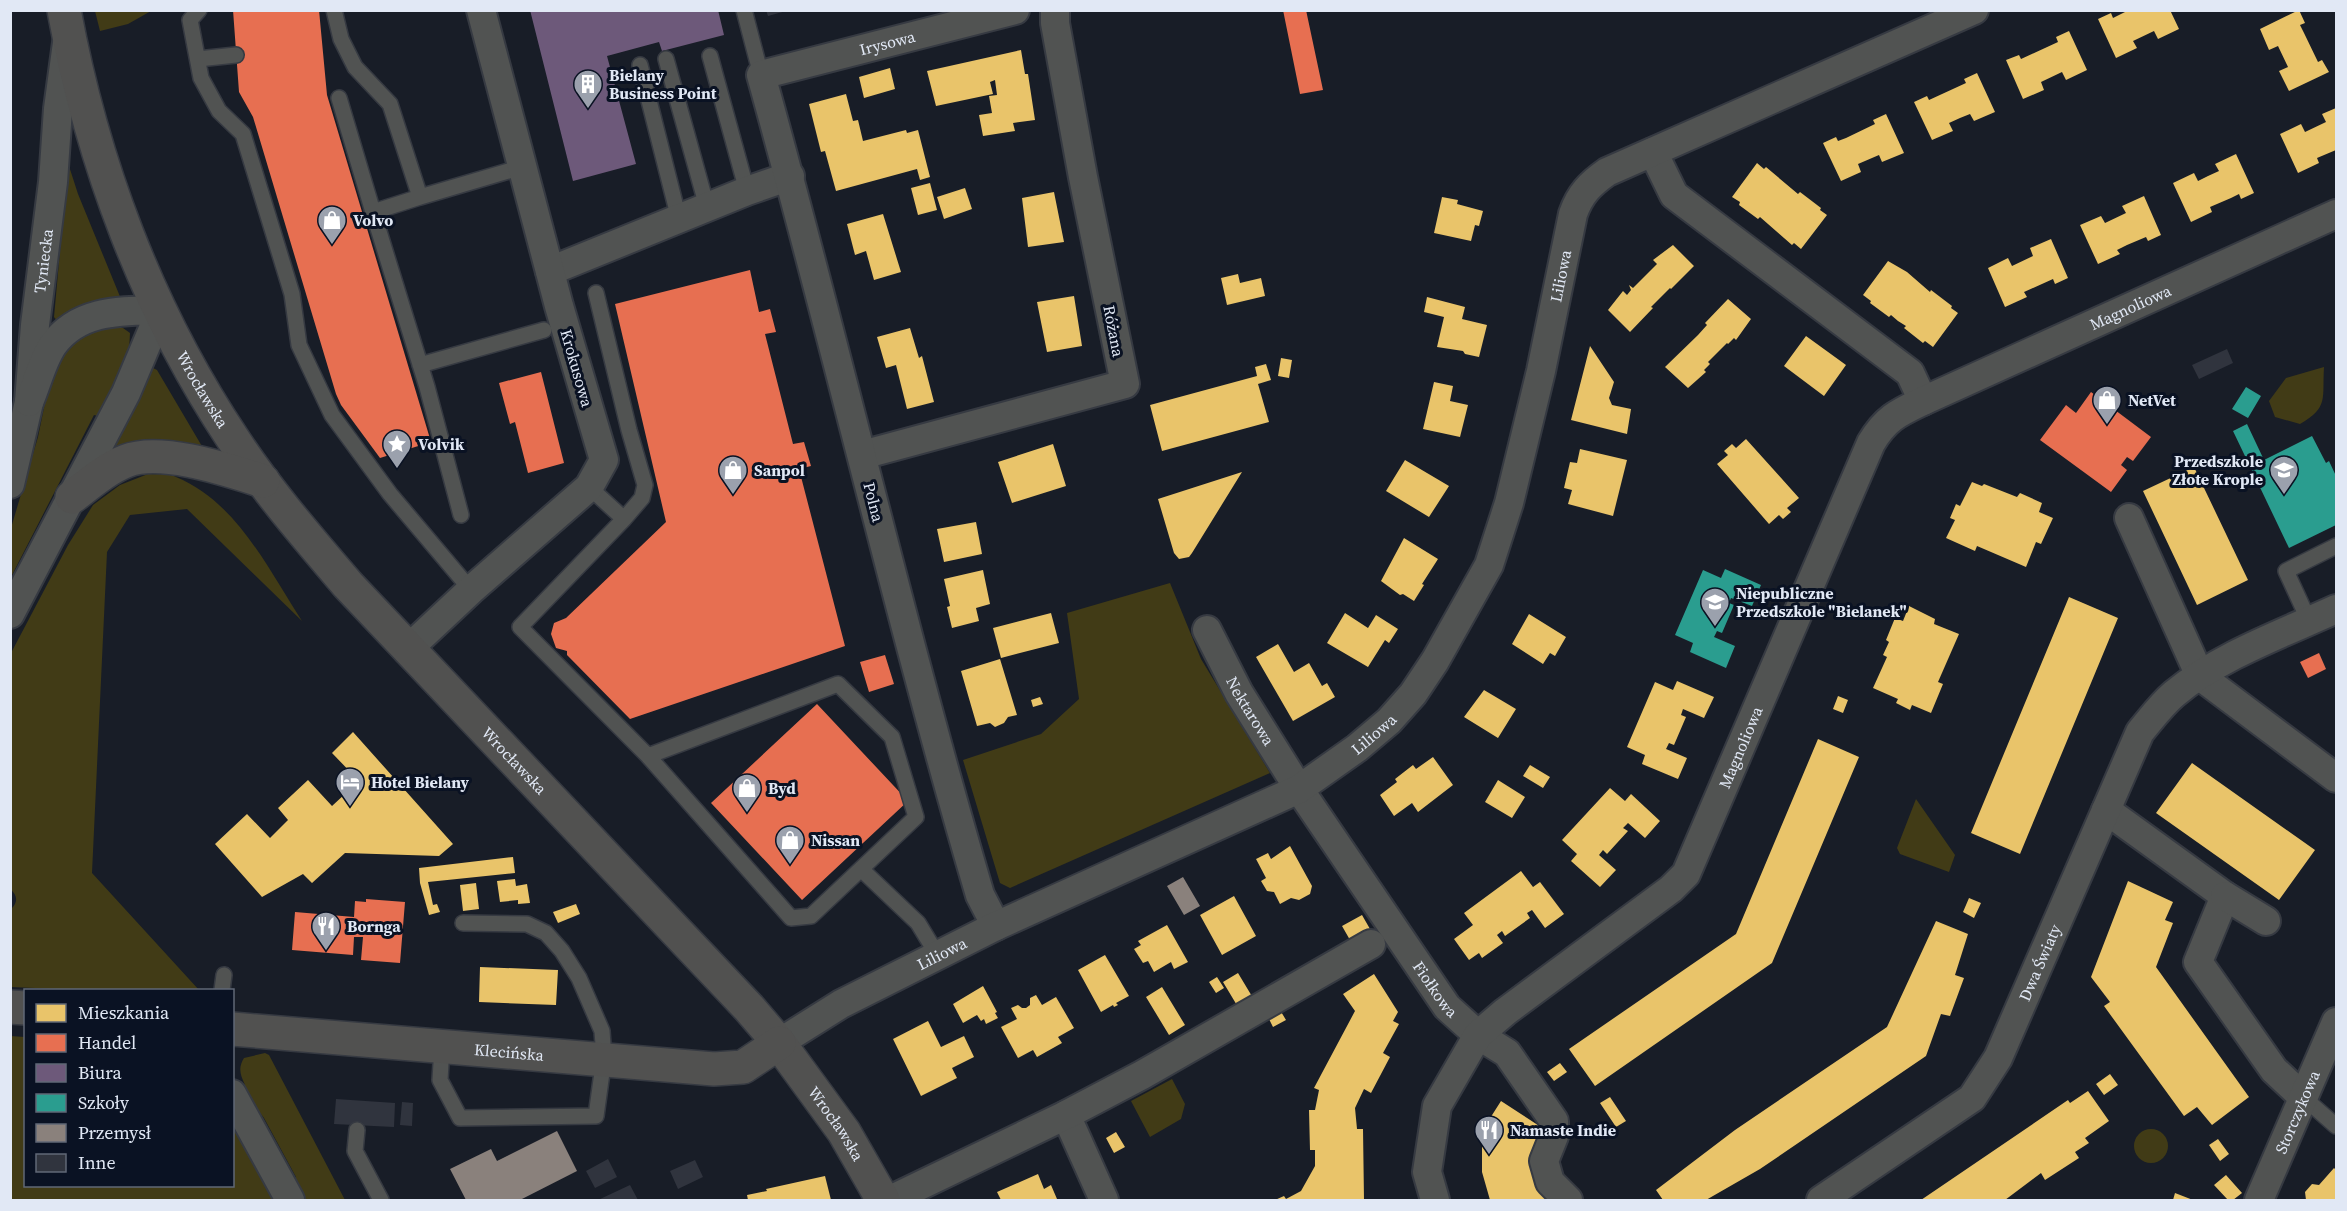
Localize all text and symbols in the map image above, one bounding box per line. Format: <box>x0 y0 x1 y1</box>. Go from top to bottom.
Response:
street label: Irysowa <box>857 25 918 60</box>
place label: Bielany Business Point <box>609 64 717 104</box>
building icon: Bielany Business Point <box>572 68 604 110</box>
shop icon: Volvo <box>316 204 348 246</box>
place label: Volvo <box>353 209 393 231</box>
street label: Tyniecka <box>28 227 58 294</box>
street label: Liliowa <box>1544 247 1577 304</box>
street label: Magnoliowa <box>2086 279 2175 335</box>
street label: Różana <box>1098 303 1130 360</box>
street label: Krokusowa <box>555 327 599 410</box>
street label: Wrocławska <box>171 347 234 433</box>
shop icon: NetVet <box>2091 384 2123 426</box>
place label: NetVet <box>2128 389 2176 411</box>
place icon: Volvik <box>381 428 413 470</box>
place label: Volvik <box>418 433 465 455</box>
place label: Przedszkole Złote Krople <box>2172 450 2263 490</box>
shop icon: Sanpol <box>717 454 749 496</box>
school or university icon: Przedszkole Złote Krople <box>2268 454 2300 496</box>
place label: Sanpol <box>754 459 805 481</box>
street label: Polna <box>858 480 890 525</box>
place label: Niepubliczne Przedszkole "Bielanek" <box>1736 582 1907 622</box>
school or university icon: Niepubliczne Przedszkole "Bielanek" <box>1699 586 1731 628</box>
street label: Nektarowa <box>1221 673 1281 750</box>
street label: Magnoliowa <box>1713 702 1768 792</box>
street label: Liliowa <box>1346 708 1402 759</box>
street label: Wrocławska <box>477 722 552 800</box>
hotel icon: Hotel Bielany <box>334 766 366 808</box>
place label: Hotel Bielany <box>371 771 470 793</box>
shop icon: Byd <box>731 772 763 814</box>
place label: Byd <box>768 777 796 799</box>
shop icon: Nissan <box>774 824 806 866</box>
place label: Nissan <box>811 829 860 851</box>
restaurant icon: Bornga <box>310 910 342 952</box>
place label: Bornga <box>347 915 401 937</box>
street label: Dwa Światy <box>2013 920 2066 1004</box>
street label: Liliowa <box>913 931 971 975</box>
street label: Fiołkowa <box>1408 956 1463 1023</box>
legend <box>24 989 234 1187</box>
text: Mieszkania <box>78 1000 170 1025</box>
text: Handel <box>78 1030 136 1055</box>
street label: Klecińska <box>473 1038 546 1066</box>
text: Biura <box>78 1060 123 1085</box>
street label: Storczykowa <box>2269 1066 2325 1157</box>
street label: Wrocławska <box>803 1082 870 1166</box>
text: Szkoły <box>78 1090 130 1115</box>
restaurant icon: Namaste Indie <box>1473 1114 1505 1156</box>
place label: Namaste Indie <box>1510 1119 1616 1141</box>
text: Przemysł <box>78 1120 151 1145</box>
text: Inne <box>78 1150 116 1175</box>

